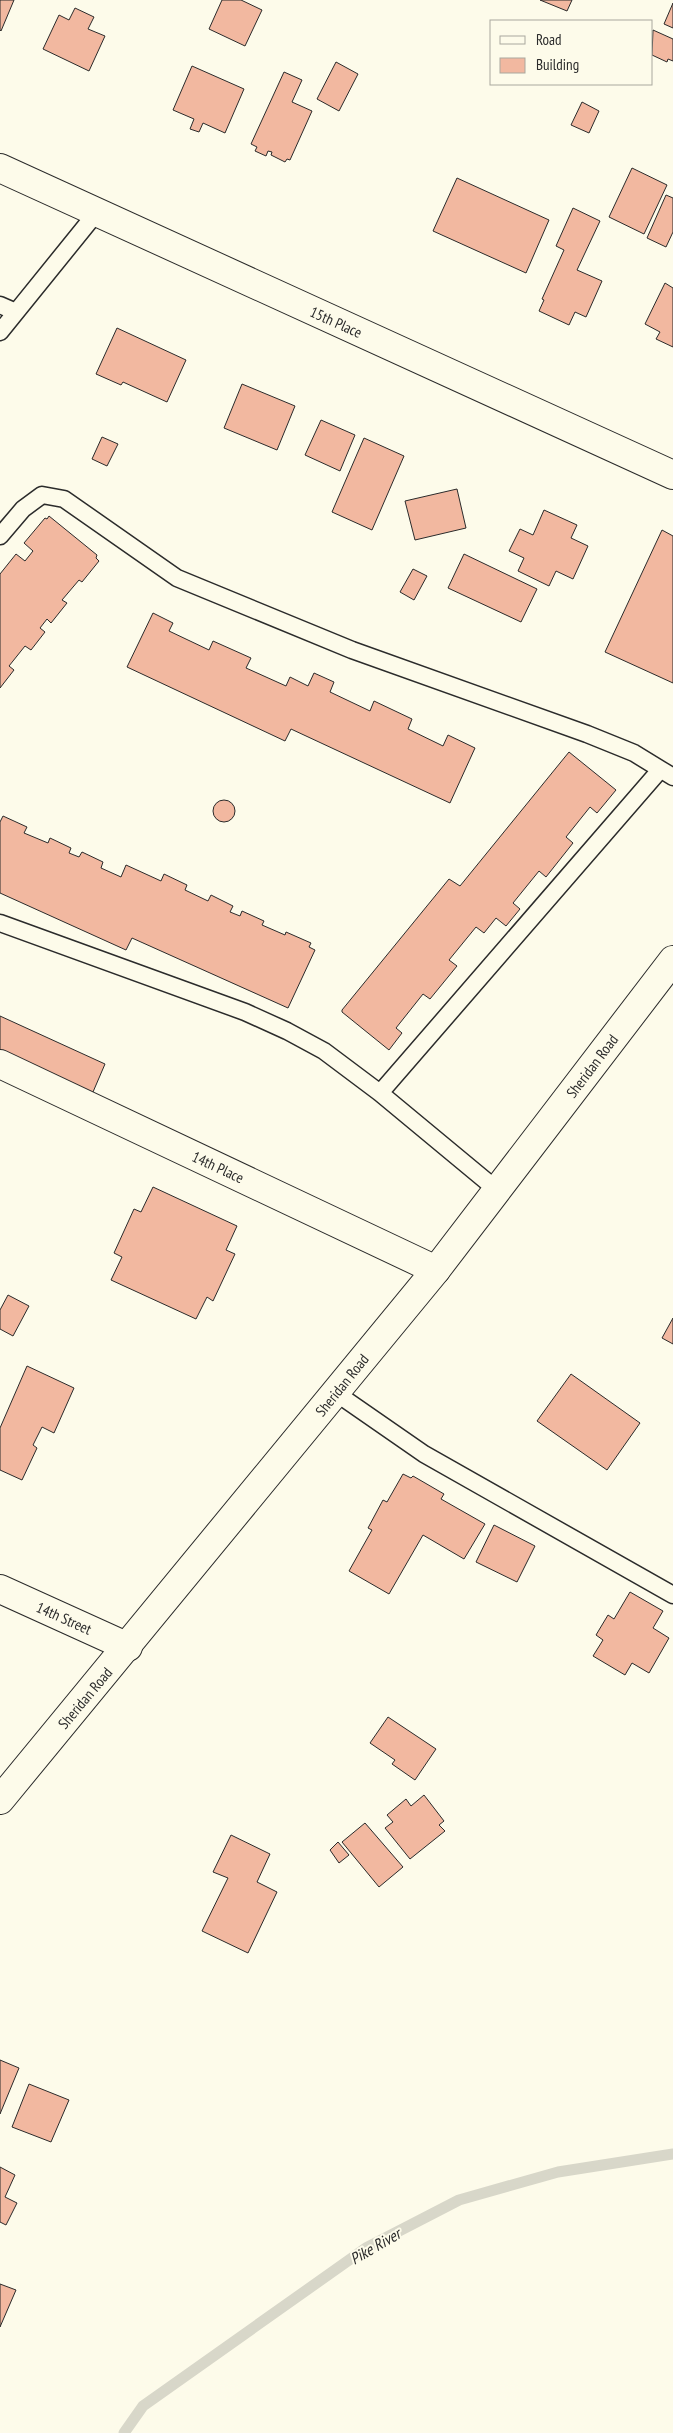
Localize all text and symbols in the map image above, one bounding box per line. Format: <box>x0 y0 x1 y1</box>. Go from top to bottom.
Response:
legend <box>490 20 653 85</box>
text: Road <box>536 30 562 49</box>
text: Building <box>536 55 579 74</box>
street label: 15th Place <box>307 302 365 342</box>
street label: Sheridan Road <box>562 1031 622 1101</box>
street label: 14th Place <box>189 1147 247 1187</box>
street label: Sheridan Road <box>311 1350 373 1420</box>
street label: 14th Street <box>33 1597 95 1639</box>
street label: Sheridan Road <box>54 1663 116 1733</box>
water label: Pike River <box>346 2222 406 2268</box>

